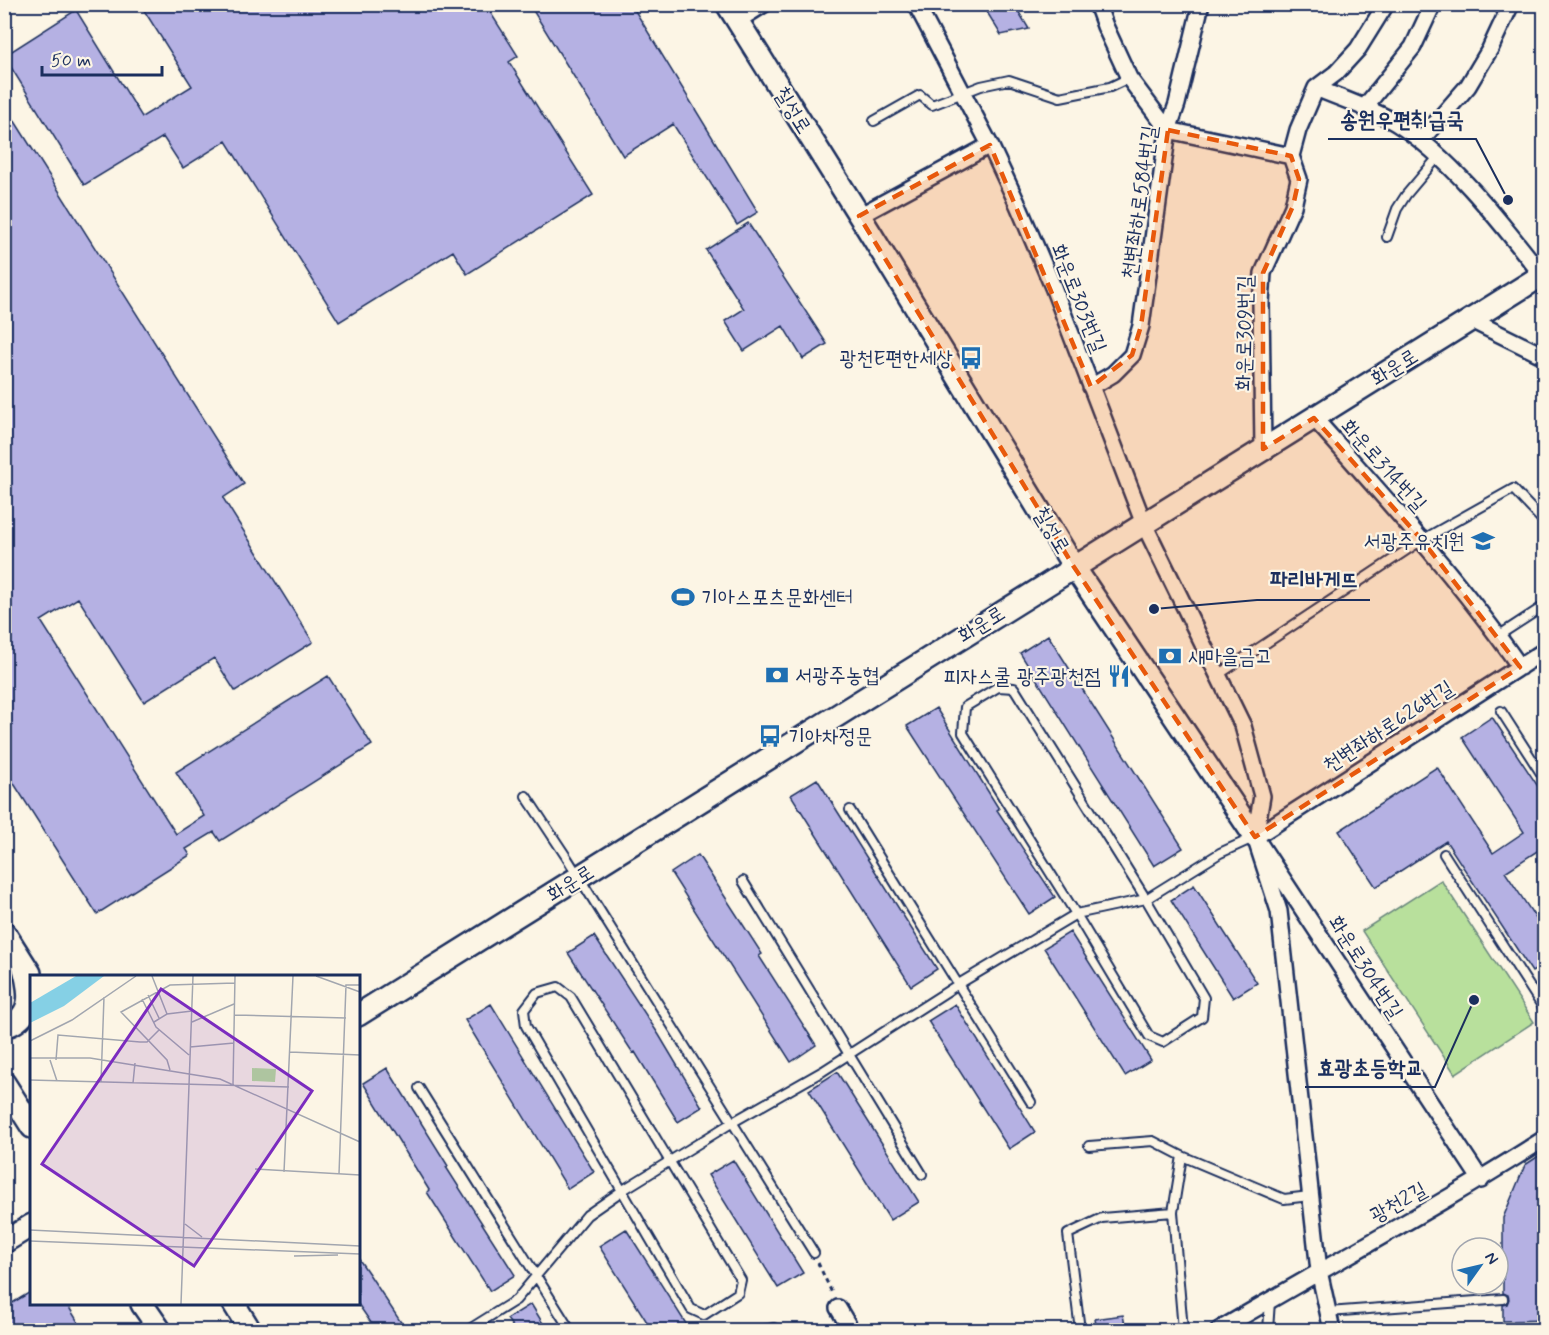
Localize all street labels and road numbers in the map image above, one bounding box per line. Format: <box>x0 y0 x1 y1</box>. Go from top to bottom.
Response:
street label: 칠성로 <box>767 82 817 139</box>
street label: 천변좌하로584번길 <box>1115 123 1165 281</box>
street label: 화운로303번길 <box>1044 240 1113 357</box>
street label: 화운로309번길 <box>1230 275 1260 391</box>
street label: 화운로 <box>1366 343 1423 393</box>
street label: 화운로314번길 <box>1334 413 1432 518</box>
street label: 칠성로 <box>1026 502 1076 559</box>
street label: 화운로 <box>953 600 1010 650</box>
street label: 천변좌하로626번길 <box>1318 674 1459 779</box>
street label: 화운로 <box>542 859 599 909</box>
street label: 화운로304번길 <box>1321 910 1409 1025</box>
street label: 광천2길 <box>1365 1176 1432 1230</box>

